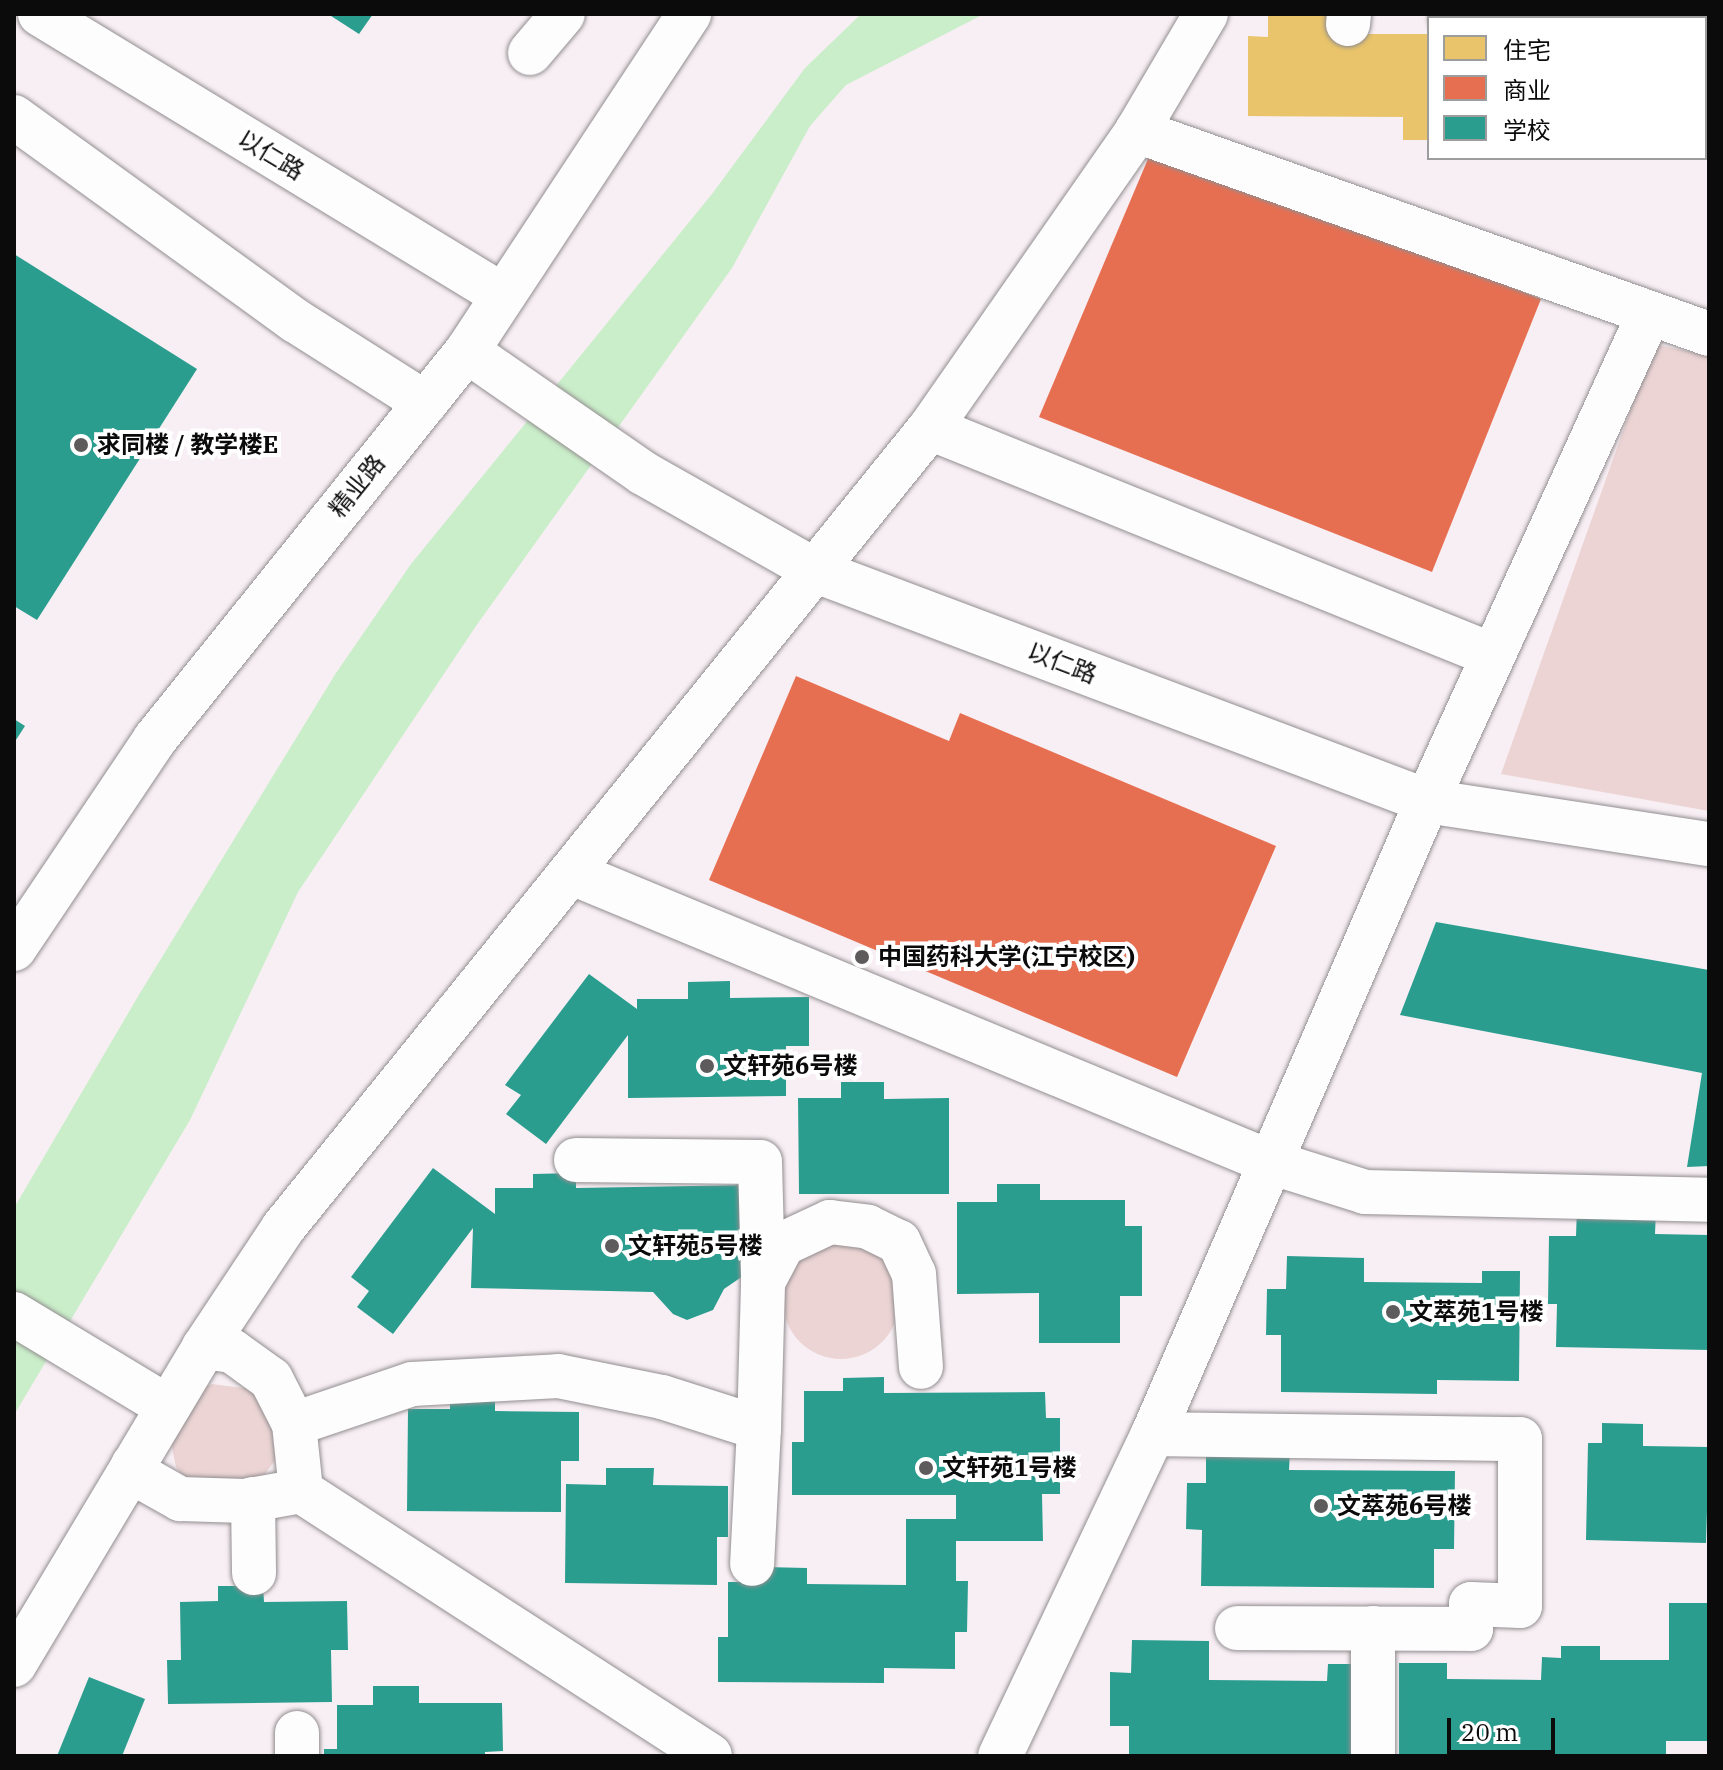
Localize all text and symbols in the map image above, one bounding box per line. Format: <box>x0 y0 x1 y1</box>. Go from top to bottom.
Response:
legend <box>1427 16 1707 160</box>
text: 住宅 <box>1503 34 1551 66</box>
text: 商业 <box>1503 74 1551 106</box>
text: 学校 <box>1503 114 1551 146</box>
street label: 以仁路 <box>233 124 309 186</box>
place label: 求同楼 / 教学楼E <box>97 431 278 459</box>
marker: 求同楼 / 教学楼E <box>72 436 90 454</box>
street label: 精业路 <box>323 449 391 523</box>
street label: 以仁路 <box>1023 637 1101 689</box>
place label: 中国药科大学(江宁校区) <box>878 943 1135 971</box>
marker: 中国药科大学(江宁校区) <box>853 948 871 966</box>
place label: 文轩苑6号楼 <box>723 1052 857 1080</box>
marker: 文轩苑6号楼 <box>698 1057 716 1075</box>
place label: 文轩苑5号楼 <box>628 1232 762 1260</box>
marker: 文轩苑5号楼 <box>603 1237 621 1255</box>
place label: 文萃苑1号楼 <box>1409 1298 1543 1326</box>
marker: 文萃苑1号楼 <box>1384 1303 1402 1321</box>
place label: 文轩苑1号楼 <box>942 1454 1076 1482</box>
marker: 文轩苑1号楼 <box>917 1459 935 1477</box>
place label: 文萃苑6号楼 <box>1337 1492 1471 1520</box>
marker: 文萃苑6号楼 <box>1312 1497 1330 1515</box>
scale bar <box>1451 1702 1559 1752</box>
text: 20 m <box>1461 1716 1518 1748</box>

